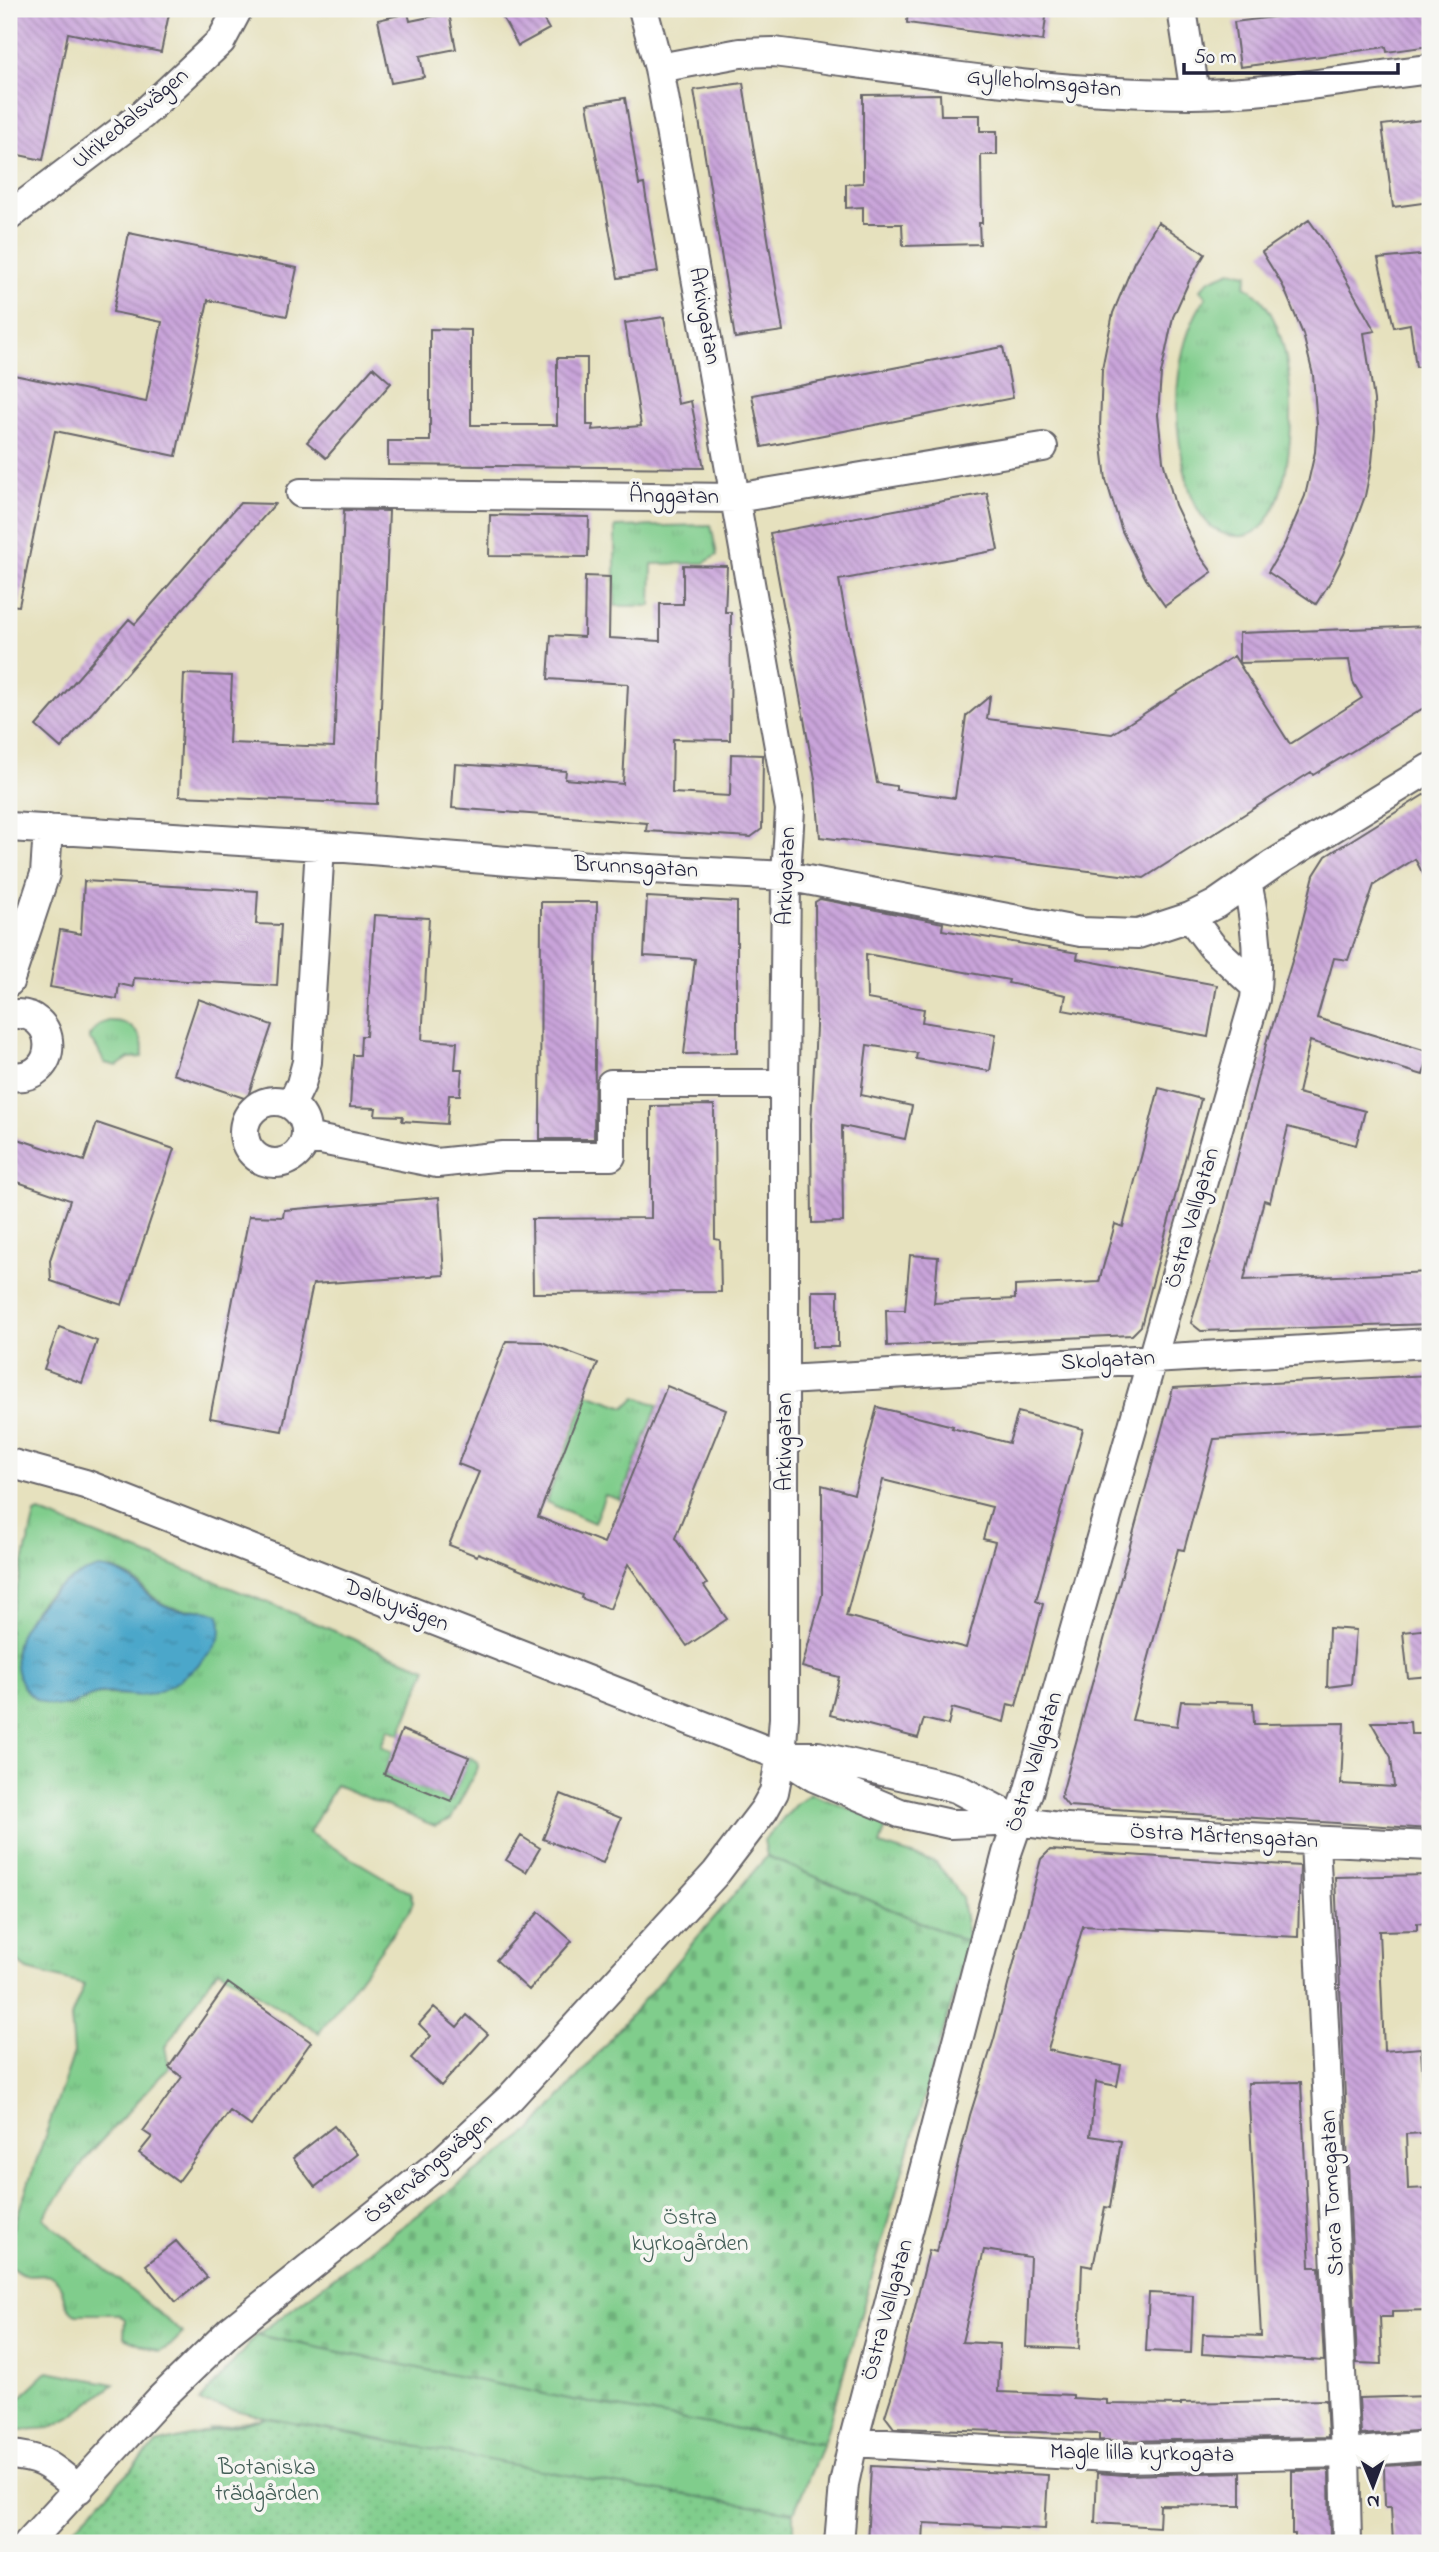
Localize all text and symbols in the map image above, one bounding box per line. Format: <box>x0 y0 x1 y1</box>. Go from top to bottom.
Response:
scale bar <box>1184 32 1397 76</box>
text: 50 m <box>1194 43 1237 73</box>
street label: Ulrikedalsvägen <box>65 60 197 179</box>
street label: Gylleholmsgatan <box>965 61 1123 109</box>
street label: Arkivgatan <box>678 265 729 368</box>
street label: Änggatan <box>629 480 719 515</box>
street label: Arkivgatan <box>769 826 806 926</box>
street label: Brunnsgatan <box>572 848 699 889</box>
street label: Östra Vallgatan <box>1157 1144 1230 1293</box>
street label: Skolgatan <box>1060 1342 1156 1381</box>
street label: Arkivgatan <box>769 1393 803 1491</box>
street label: Dalbyvägen <box>337 1570 454 1643</box>
street label: Östra Vallgatan <box>998 1688 1073 1836</box>
street label: Östra Mårtensgatan <box>1129 1816 1319 1859</box>
street label: Östervångsvägen <box>357 2105 501 2234</box>
street label: Stora Tomegatan <box>1312 2109 1355 2277</box>
park label: Östra kyrkogården <box>632 2202 748 2263</box>
street label: Östra Vallgatan <box>853 2236 924 2385</box>
street label: Magle lilla kyrkogata <box>1049 2436 1235 2474</box>
north arrow <box>1338 2450 1408 2520</box>
park label: Botaniska trädgården <box>215 2452 319 2512</box>
text: N <box>1366 2487 1380 2514</box>

